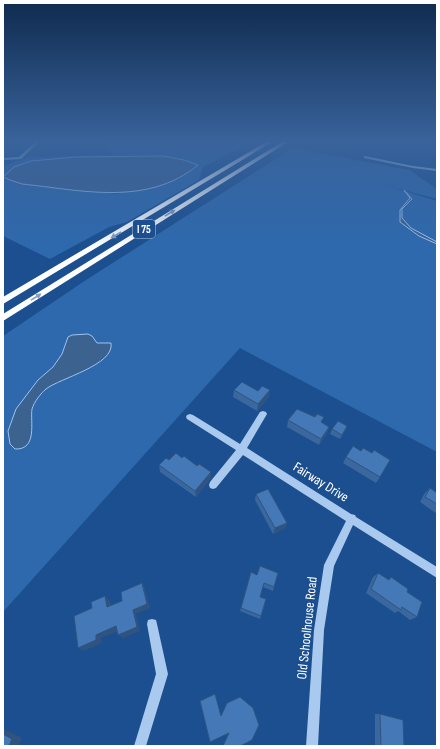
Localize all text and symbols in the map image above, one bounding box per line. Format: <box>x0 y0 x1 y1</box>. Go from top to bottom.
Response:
one-way arrow <box>164 210 176 217</box>
road number: I 75 <box>133 220 155 238</box>
one-way arrow <box>110 231 122 238</box>
one-way arrow <box>31 293 41 301</box>
street label: Fairway Drive <box>290 458 352 506</box>
street label: Old Schoolhouse Road <box>293 576 321 680</box>

